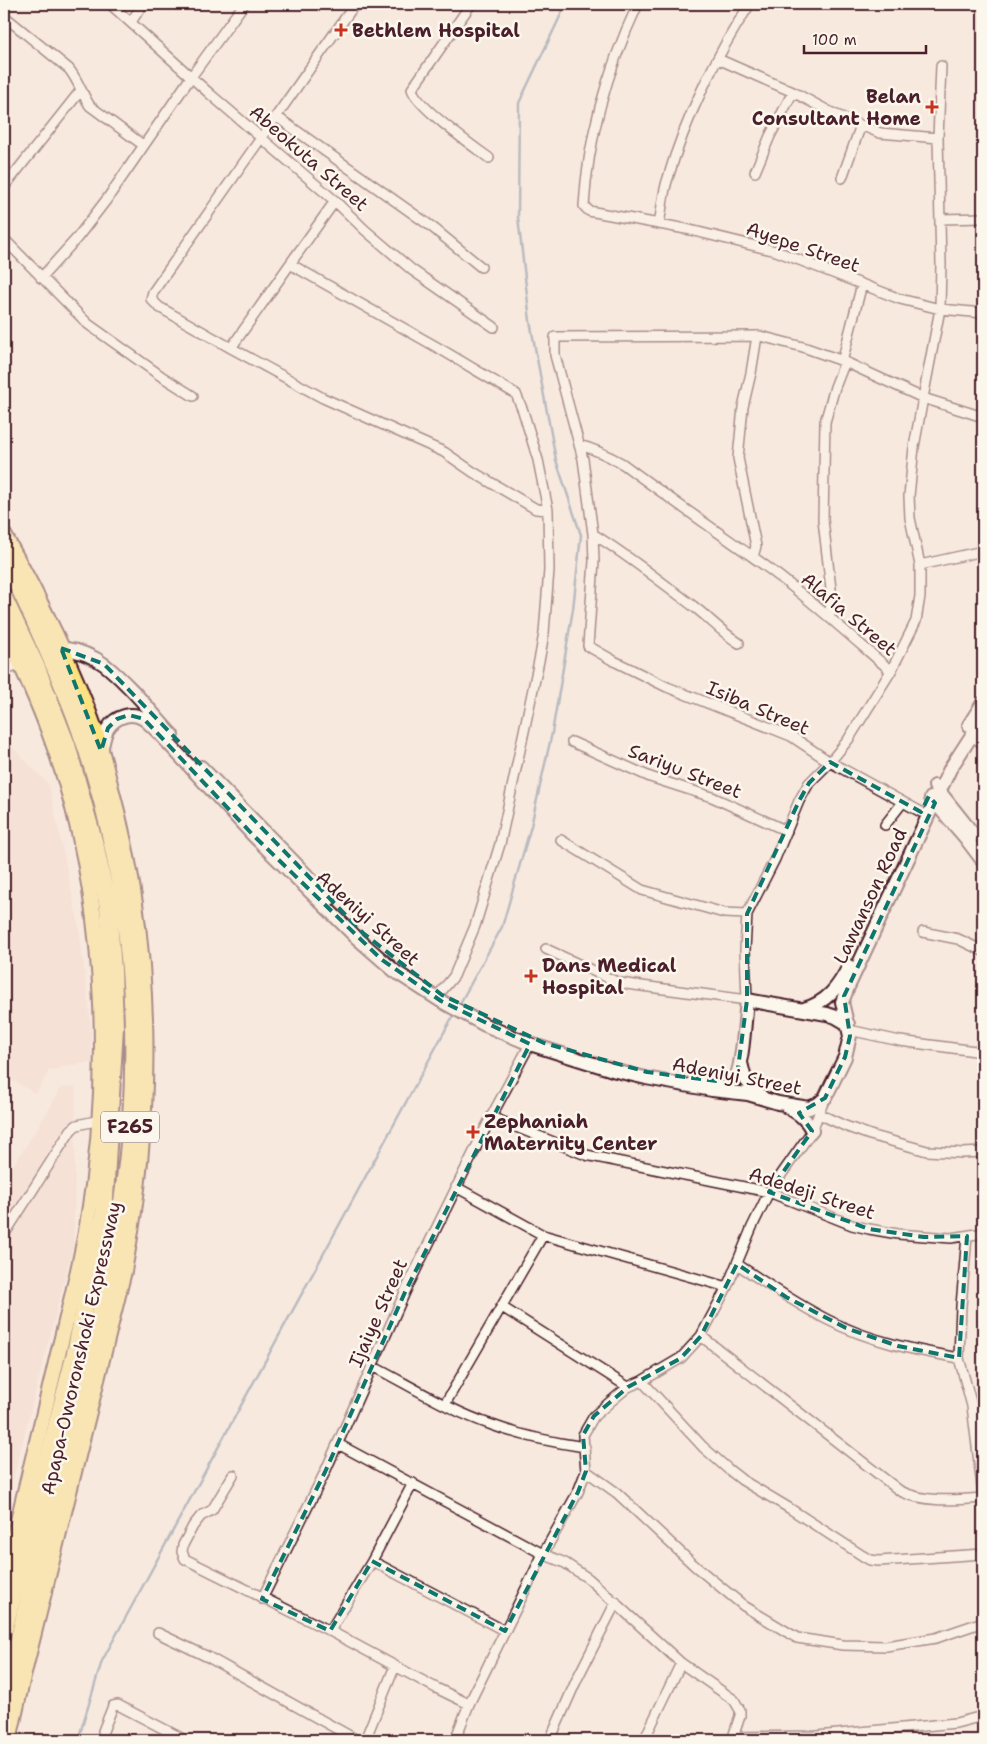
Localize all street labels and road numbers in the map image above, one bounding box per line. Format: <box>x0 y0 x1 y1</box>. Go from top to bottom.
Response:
street label: Abeokuta Street <box>244 99 374 217</box>
street label: Ayepe Street <box>743 216 863 278</box>
street label: Alafia Street <box>796 567 902 661</box>
street label: Isiba Street <box>703 675 813 741</box>
street label: Sariyu Street <box>625 738 745 804</box>
street label: Lawanson Road <box>828 824 912 968</box>
street label: Adeniyi Street <box>311 865 425 971</box>
street label: Adeniyi Street <box>670 1051 804 1101</box>
road number: F265 <box>101 1112 159 1142</box>
street label: Adedeji Street <box>746 1161 878 1225</box>
street label: Apapa-Oworonshoki Expressway <box>35 1199 127 1497</box>
street label: Ijaiye Street <box>343 1255 413 1371</box>

